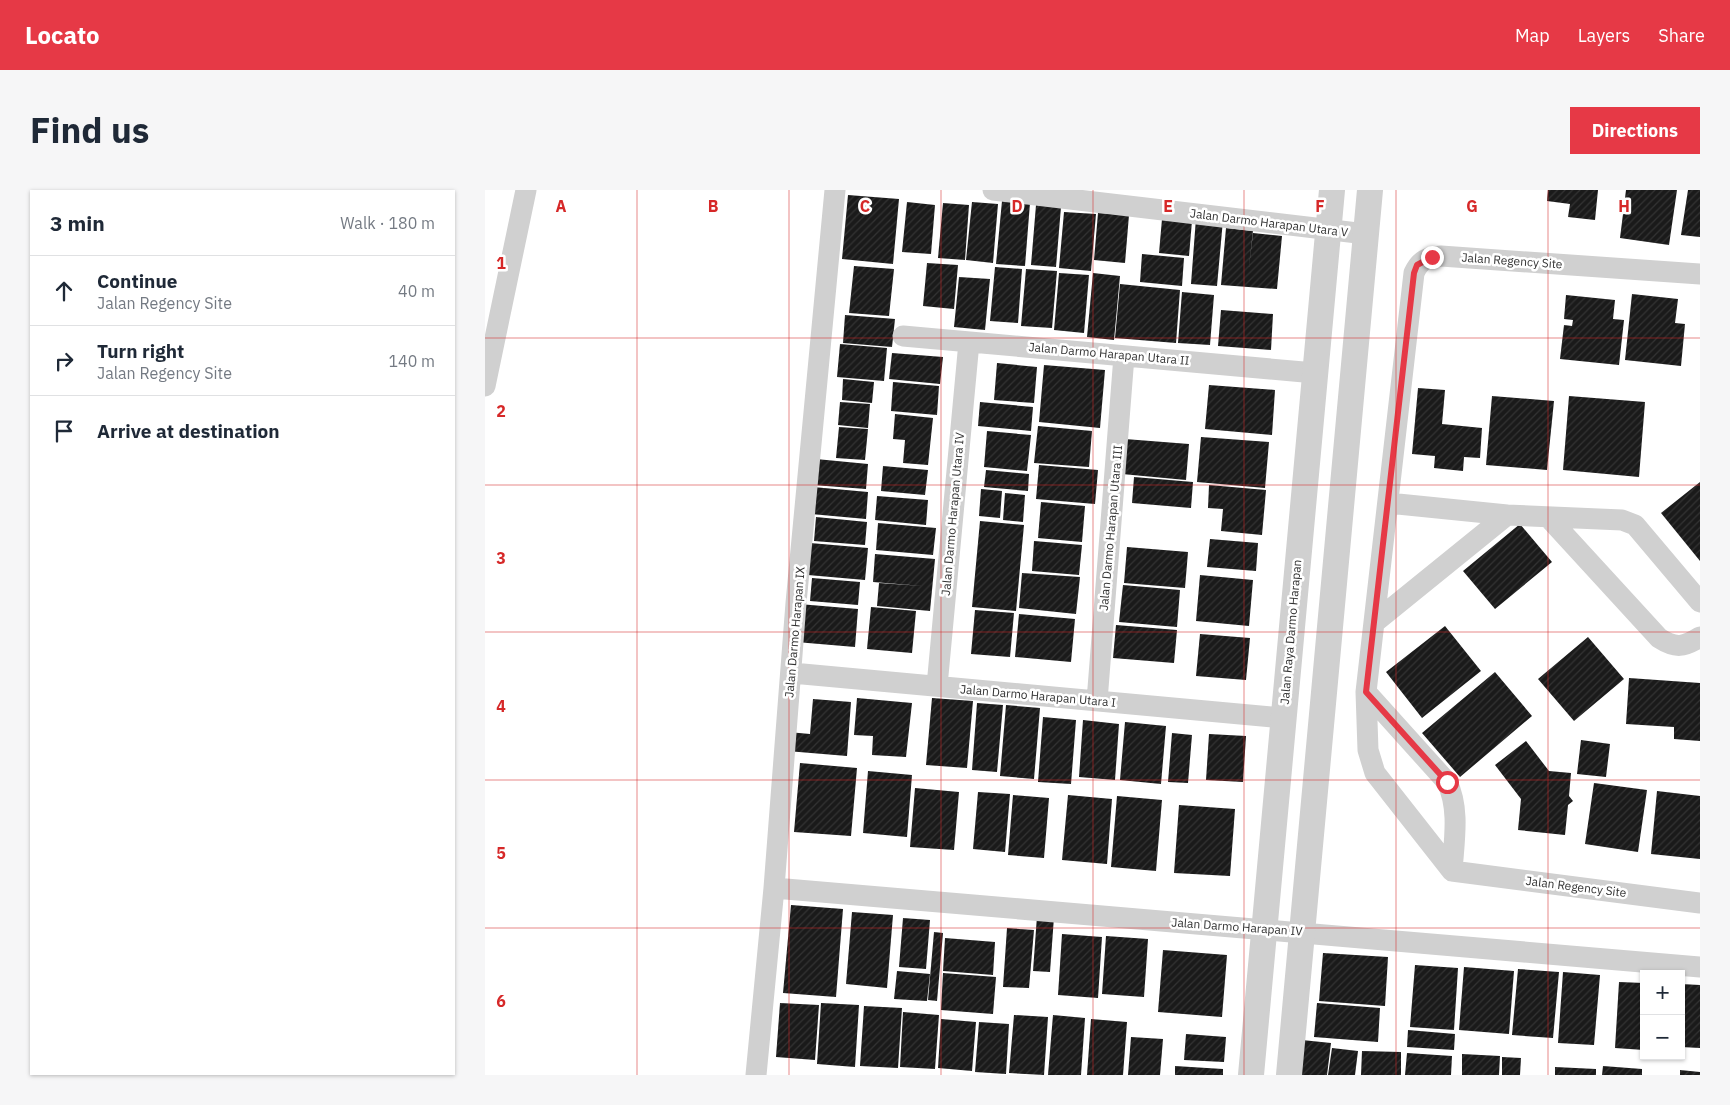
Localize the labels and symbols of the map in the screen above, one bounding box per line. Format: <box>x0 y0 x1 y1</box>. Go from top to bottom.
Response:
text: A <box>556 196 567 216</box>
text: B <box>708 196 719 216</box>
text: C <box>860 196 870 216</box>
text: D <box>1011 196 1023 216</box>
text: E <box>1163 196 1173 216</box>
text: F <box>1315 196 1325 216</box>
text: G <box>1466 196 1478 216</box>
text: H <box>1618 196 1630 216</box>
street label: Jalan Darmo Harapan Utara V <box>1189 205 1350 240</box>
route end <box>1421 246 1444 269</box>
street label: Jalan Regency Site <box>1461 249 1563 272</box>
text: 1 <box>496 253 506 273</box>
street label: Jalan Darmo Harapan Utara II <box>1028 339 1190 368</box>
text: 2 <box>496 401 506 421</box>
street label: Jalan Darmo Harapan Utara IV <box>938 431 967 596</box>
street label: Jalan Darmo Harapan Utara III <box>1096 444 1125 611</box>
text: 3 <box>496 548 506 568</box>
street label: Jalan Raya Darmo Harapan <box>1277 559 1304 705</box>
street label: Jalan Darmo Harapan IX <box>781 565 808 698</box>
street label: Jalan Darmo Harapan Utara I <box>959 681 1117 710</box>
text: 4 <box>496 696 506 716</box>
route start <box>1436 771 1459 794</box>
text: 5 <box>496 843 506 863</box>
street label: Jalan Regency Site <box>1525 873 1628 900</box>
street label: Jalan Darmo Harapan IV <box>1171 914 1304 939</box>
text: 6 <box>496 991 506 1011</box>

